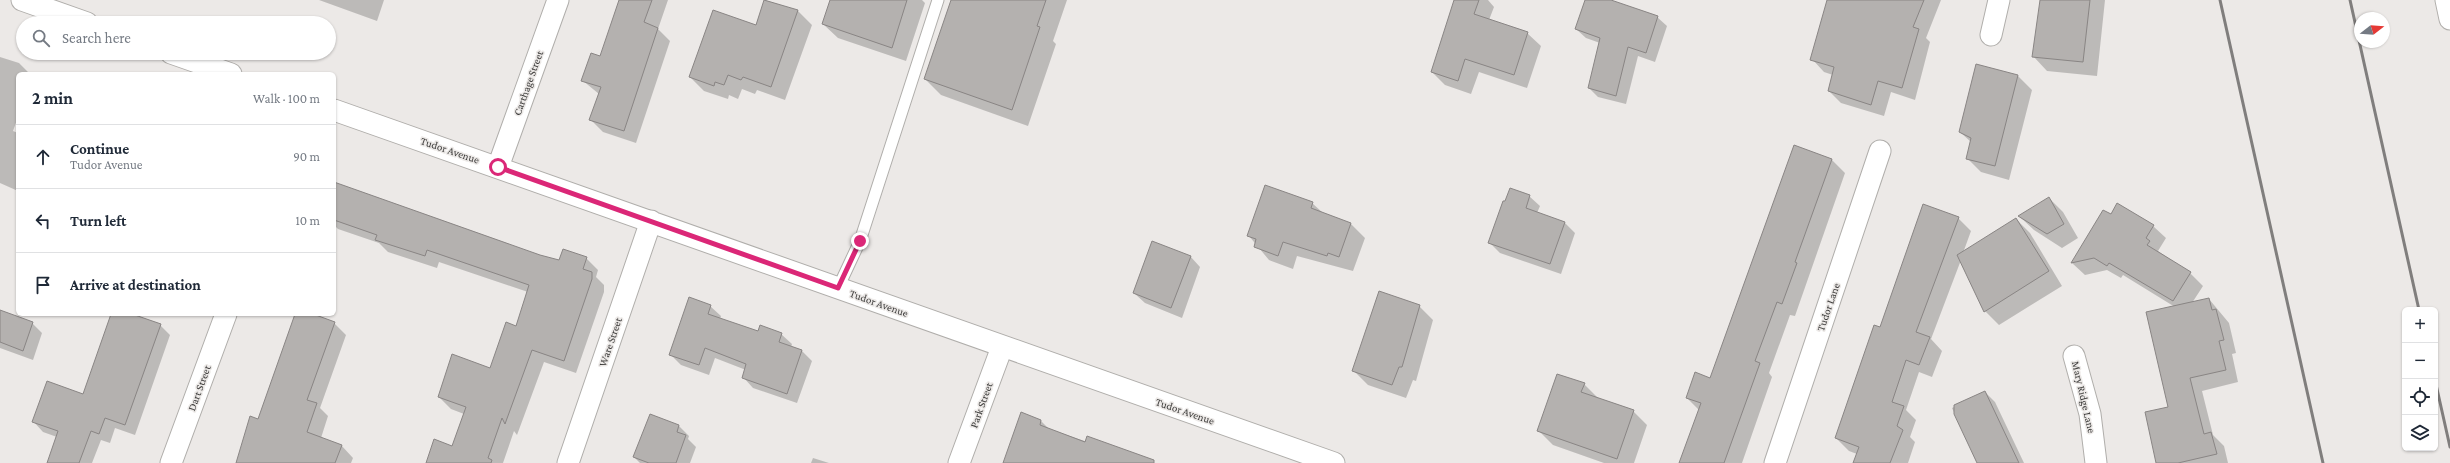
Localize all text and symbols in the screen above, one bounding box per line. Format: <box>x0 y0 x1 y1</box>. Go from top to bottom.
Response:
north arrow <box>2354 12 2390 48</box>
search box <box>16 16 336 60</box>
icon: search <box>30 27 52 49</box>
text: Search here <box>62 30 131 46</box>
street label: Carthage Street <box>511 49 546 117</box>
text: 2 min <box>32 89 73 108</box>
text: Walk · 100 m <box>253 91 320 106</box>
street label: Tudor Avenue <box>419 134 481 166</box>
text: Continue <box>70 141 129 157</box>
icon: ahead <box>32 146 54 168</box>
text: 90 m <box>293 149 320 164</box>
text: Tudor Avenue <box>70 157 143 172</box>
route start <box>489 158 507 176</box>
icon: left <box>32 210 54 232</box>
text: Turn left <box>70 213 126 229</box>
text: 10 m <box>295 213 320 228</box>
route end <box>851 232 869 250</box>
icon: arrive <box>32 274 54 296</box>
text: Arrive at destination <box>70 277 201 293</box>
street label: Tudor Lane <box>1814 281 1842 333</box>
street label: Tudor Avenue <box>848 287 910 319</box>
map controls <box>2402 307 2438 451</box>
button: + <box>2402 307 2438 343</box>
street label: Ware Street <box>596 316 624 368</box>
button: − <box>2402 343 2438 379</box>
street label: Mary Ridge Lane <box>2069 360 2098 435</box>
street label: Dart Street <box>185 363 213 413</box>
button: locate <box>2402 379 2438 415</box>
street label: Park Street <box>967 380 995 429</box>
street label: Tudor Avenue <box>1154 395 1216 427</box>
button: layers <box>2402 415 2438 451</box>

